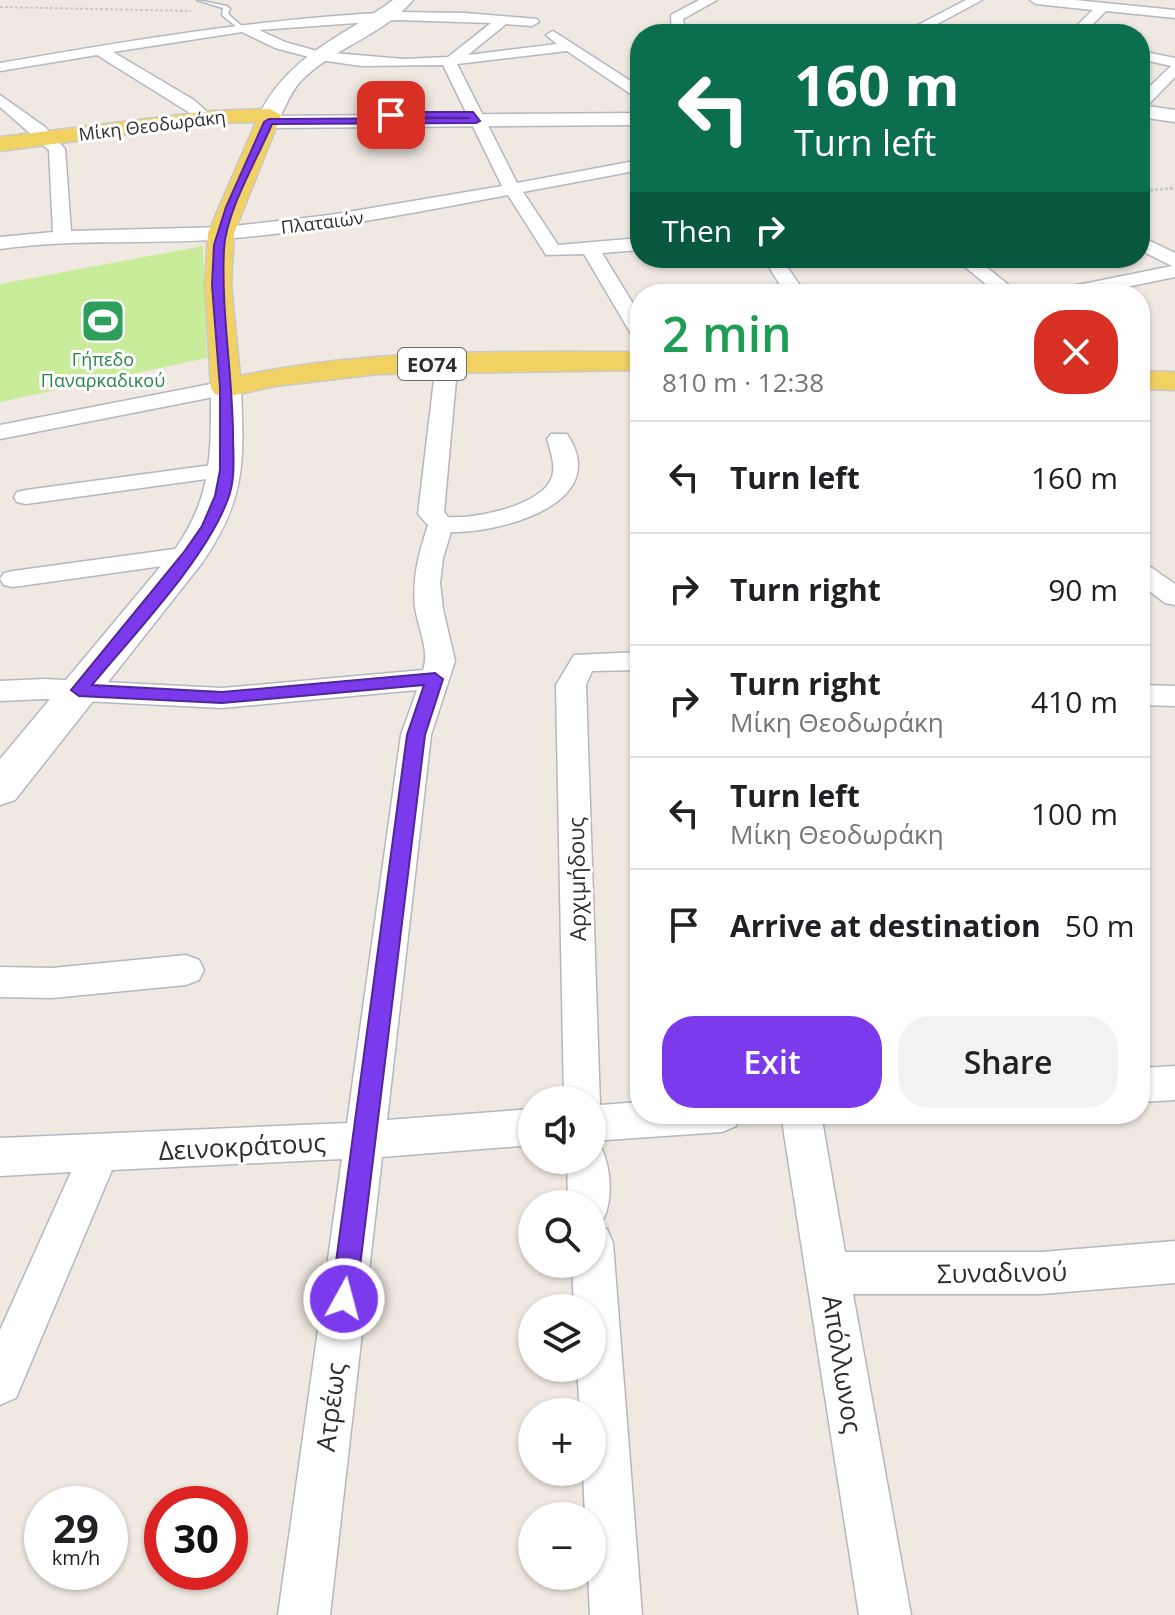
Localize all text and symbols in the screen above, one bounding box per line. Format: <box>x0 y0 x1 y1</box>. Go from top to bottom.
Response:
text: 160 m <box>794 46 960 122</box>
icon: left <box>662 56 766 160</box>
pin <box>357 81 425 149</box>
icon: arrive <box>369 93 413 137</box>
street label: Μίκη Θεοδωράκη <box>77 104 227 146</box>
text: Turn left <box>794 118 936 167</box>
street label: Πλαταιών <box>279 205 365 239</box>
icon: right <box>748 208 792 252</box>
text: Then <box>662 210 732 251</box>
sports icon: Γήπεδο Παναρκαδικού <box>79 297 127 345</box>
text: 2 min <box>662 301 792 366</box>
button: close <box>1034 310 1118 394</box>
place label: Γήπεδο Παναρκαδικού <box>41 347 165 392</box>
road number: ΕΟ74 <box>398 348 466 380</box>
text: 810 m · 12:38 <box>662 364 824 400</box>
icon: left <box>662 455 706 499</box>
text: Turn left <box>730 457 860 498</box>
text: 160 m <box>1031 457 1118 498</box>
icon: right <box>662 567 706 611</box>
text: Turn right <box>730 569 881 610</box>
text: 90 m <box>1048 569 1118 610</box>
text: Turn right <box>730 663 881 704</box>
icon: right <box>662 679 706 723</box>
text: 410 m <box>1031 681 1118 722</box>
text: Μίκη Θεοδωράκη <box>730 704 944 740</box>
text: Turn left <box>730 775 860 816</box>
icon: left <box>662 791 706 835</box>
text: 100 m <box>1031 793 1118 834</box>
street label: Αρχιμήδους <box>560 816 592 941</box>
text: Μίκη Θεοδωράκη <box>730 816 944 852</box>
icon: arrive <box>662 903 706 947</box>
text: Arrive at destination <box>730 905 1041 946</box>
text: 50 m <box>1065 905 1135 946</box>
button: Exit <box>662 1016 882 1108</box>
button: Share <box>898 1016 1118 1108</box>
map controls <box>518 1086 606 1590</box>
button: sound <box>518 1086 606 1174</box>
street label: Δεινοκράτους <box>157 1124 327 1168</box>
button: search <box>518 1190 606 1278</box>
street label: Συναδινού <box>936 1253 1068 1291</box>
position arrow <box>302 1257 386 1341</box>
street label: Απόλλωνος <box>814 1292 872 1436</box>
button: layers <box>518 1294 606 1382</box>
street label: Ατρέως <box>307 1360 353 1454</box>
button: + <box>518 1398 606 1486</box>
speed limit sign: 30 <box>144 1486 248 1590</box>
text: 29 <box>53 1500 99 1555</box>
button: − <box>518 1502 606 1590</box>
text: km/h <box>52 1544 100 1571</box>

